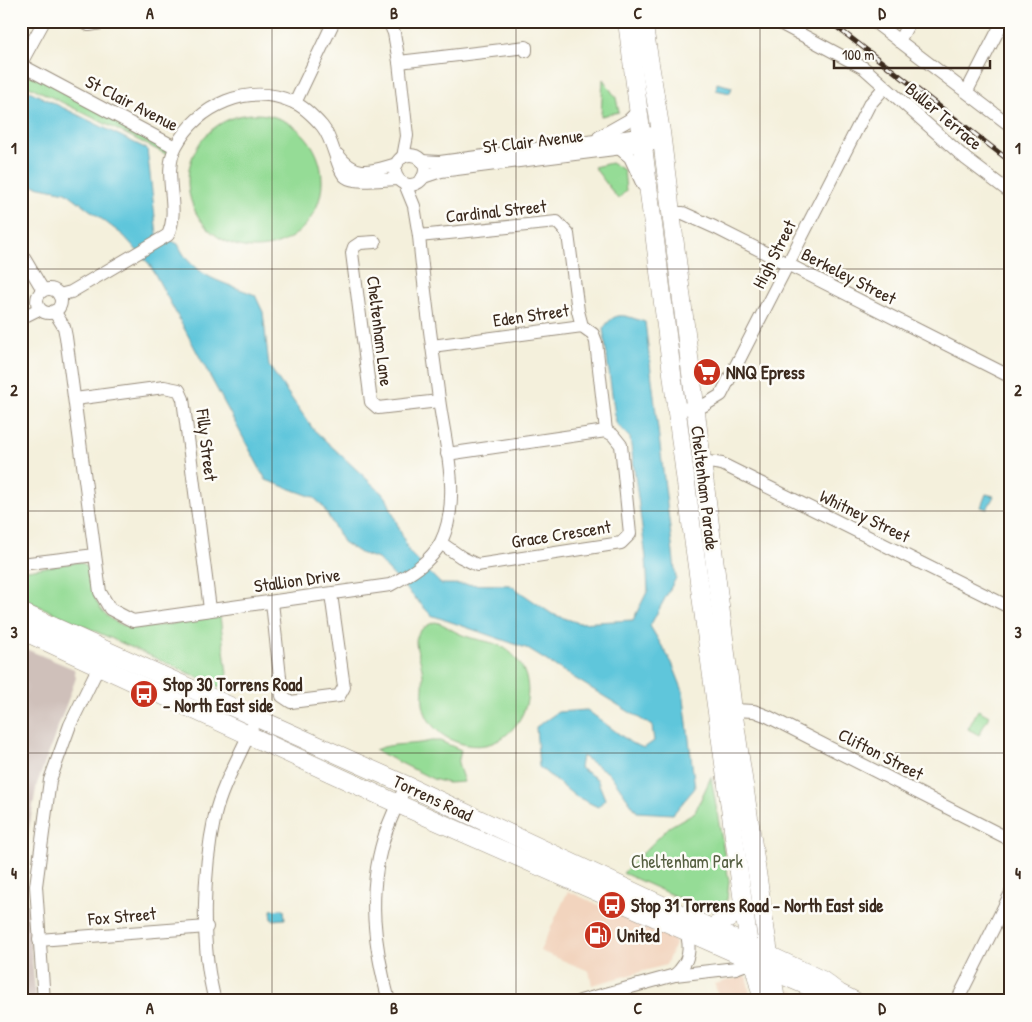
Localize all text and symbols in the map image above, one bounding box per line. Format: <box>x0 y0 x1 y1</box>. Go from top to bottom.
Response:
text: A <box>146 2 154 24</box>
text: B <box>390 2 398 24</box>
text: C <box>634 2 643 24</box>
text: D <box>878 2 886 24</box>
scale bar <box>834 38 991 70</box>
text: 100 m <box>842 44 875 65</box>
street label: St Clair Avenue <box>81 69 183 137</box>
street label: Buller Terrace <box>900 77 988 155</box>
street label: St Clair Avenue <box>481 122 585 160</box>
text: 1 <box>11 137 17 159</box>
text: 1 <box>1015 137 1021 159</box>
street label: Cardinal Street <box>445 193 548 229</box>
street label: High Street <box>746 215 802 293</box>
street label: Berkeley Street <box>797 241 901 311</box>
street label: Cheltenham Lane <box>361 274 399 388</box>
street label: Eden Street <box>491 297 571 333</box>
supermarket icon: NNQ Epress <box>692 357 722 387</box>
place label: NNQ Epress <box>726 360 805 386</box>
text: 2 <box>10 379 18 401</box>
text: 2 <box>1014 379 1022 401</box>
street label: Filly Street <box>190 407 224 483</box>
street label: Cheltenham Parade <box>685 424 725 552</box>
street label: Whitney Street <box>816 483 915 549</box>
street label: Grace Crescent <box>510 514 613 554</box>
street label: Stallion Drive <box>252 562 342 598</box>
text: 3 <box>10 621 18 643</box>
text: 3 <box>1014 621 1022 643</box>
place label: Stop 30 Torrens Road - North East side <box>163 672 302 718</box>
bus stop icon: Stop 30 Torrens Road - North East side <box>129 679 159 709</box>
street label: Clifton Street <box>834 722 929 787</box>
street label: Torrens Road <box>389 769 477 827</box>
park label: Cheltenham Park <box>631 849 744 874</box>
text: 4 <box>11 862 17 884</box>
text: 4 <box>1015 862 1021 884</box>
bus stop icon: Stop 31 Torrens Road - North East side <box>597 890 627 920</box>
place label: Stop 31 Torrens Road - North East side <box>631 893 884 919</box>
street label: Fox Street <box>86 901 158 932</box>
fuel station icon: United <box>583 920 613 950</box>
place label: United <box>617 923 659 948</box>
text: A <box>146 997 154 1019</box>
text: B <box>390 997 398 1019</box>
text: C <box>634 997 643 1019</box>
text: D <box>878 997 886 1019</box>

